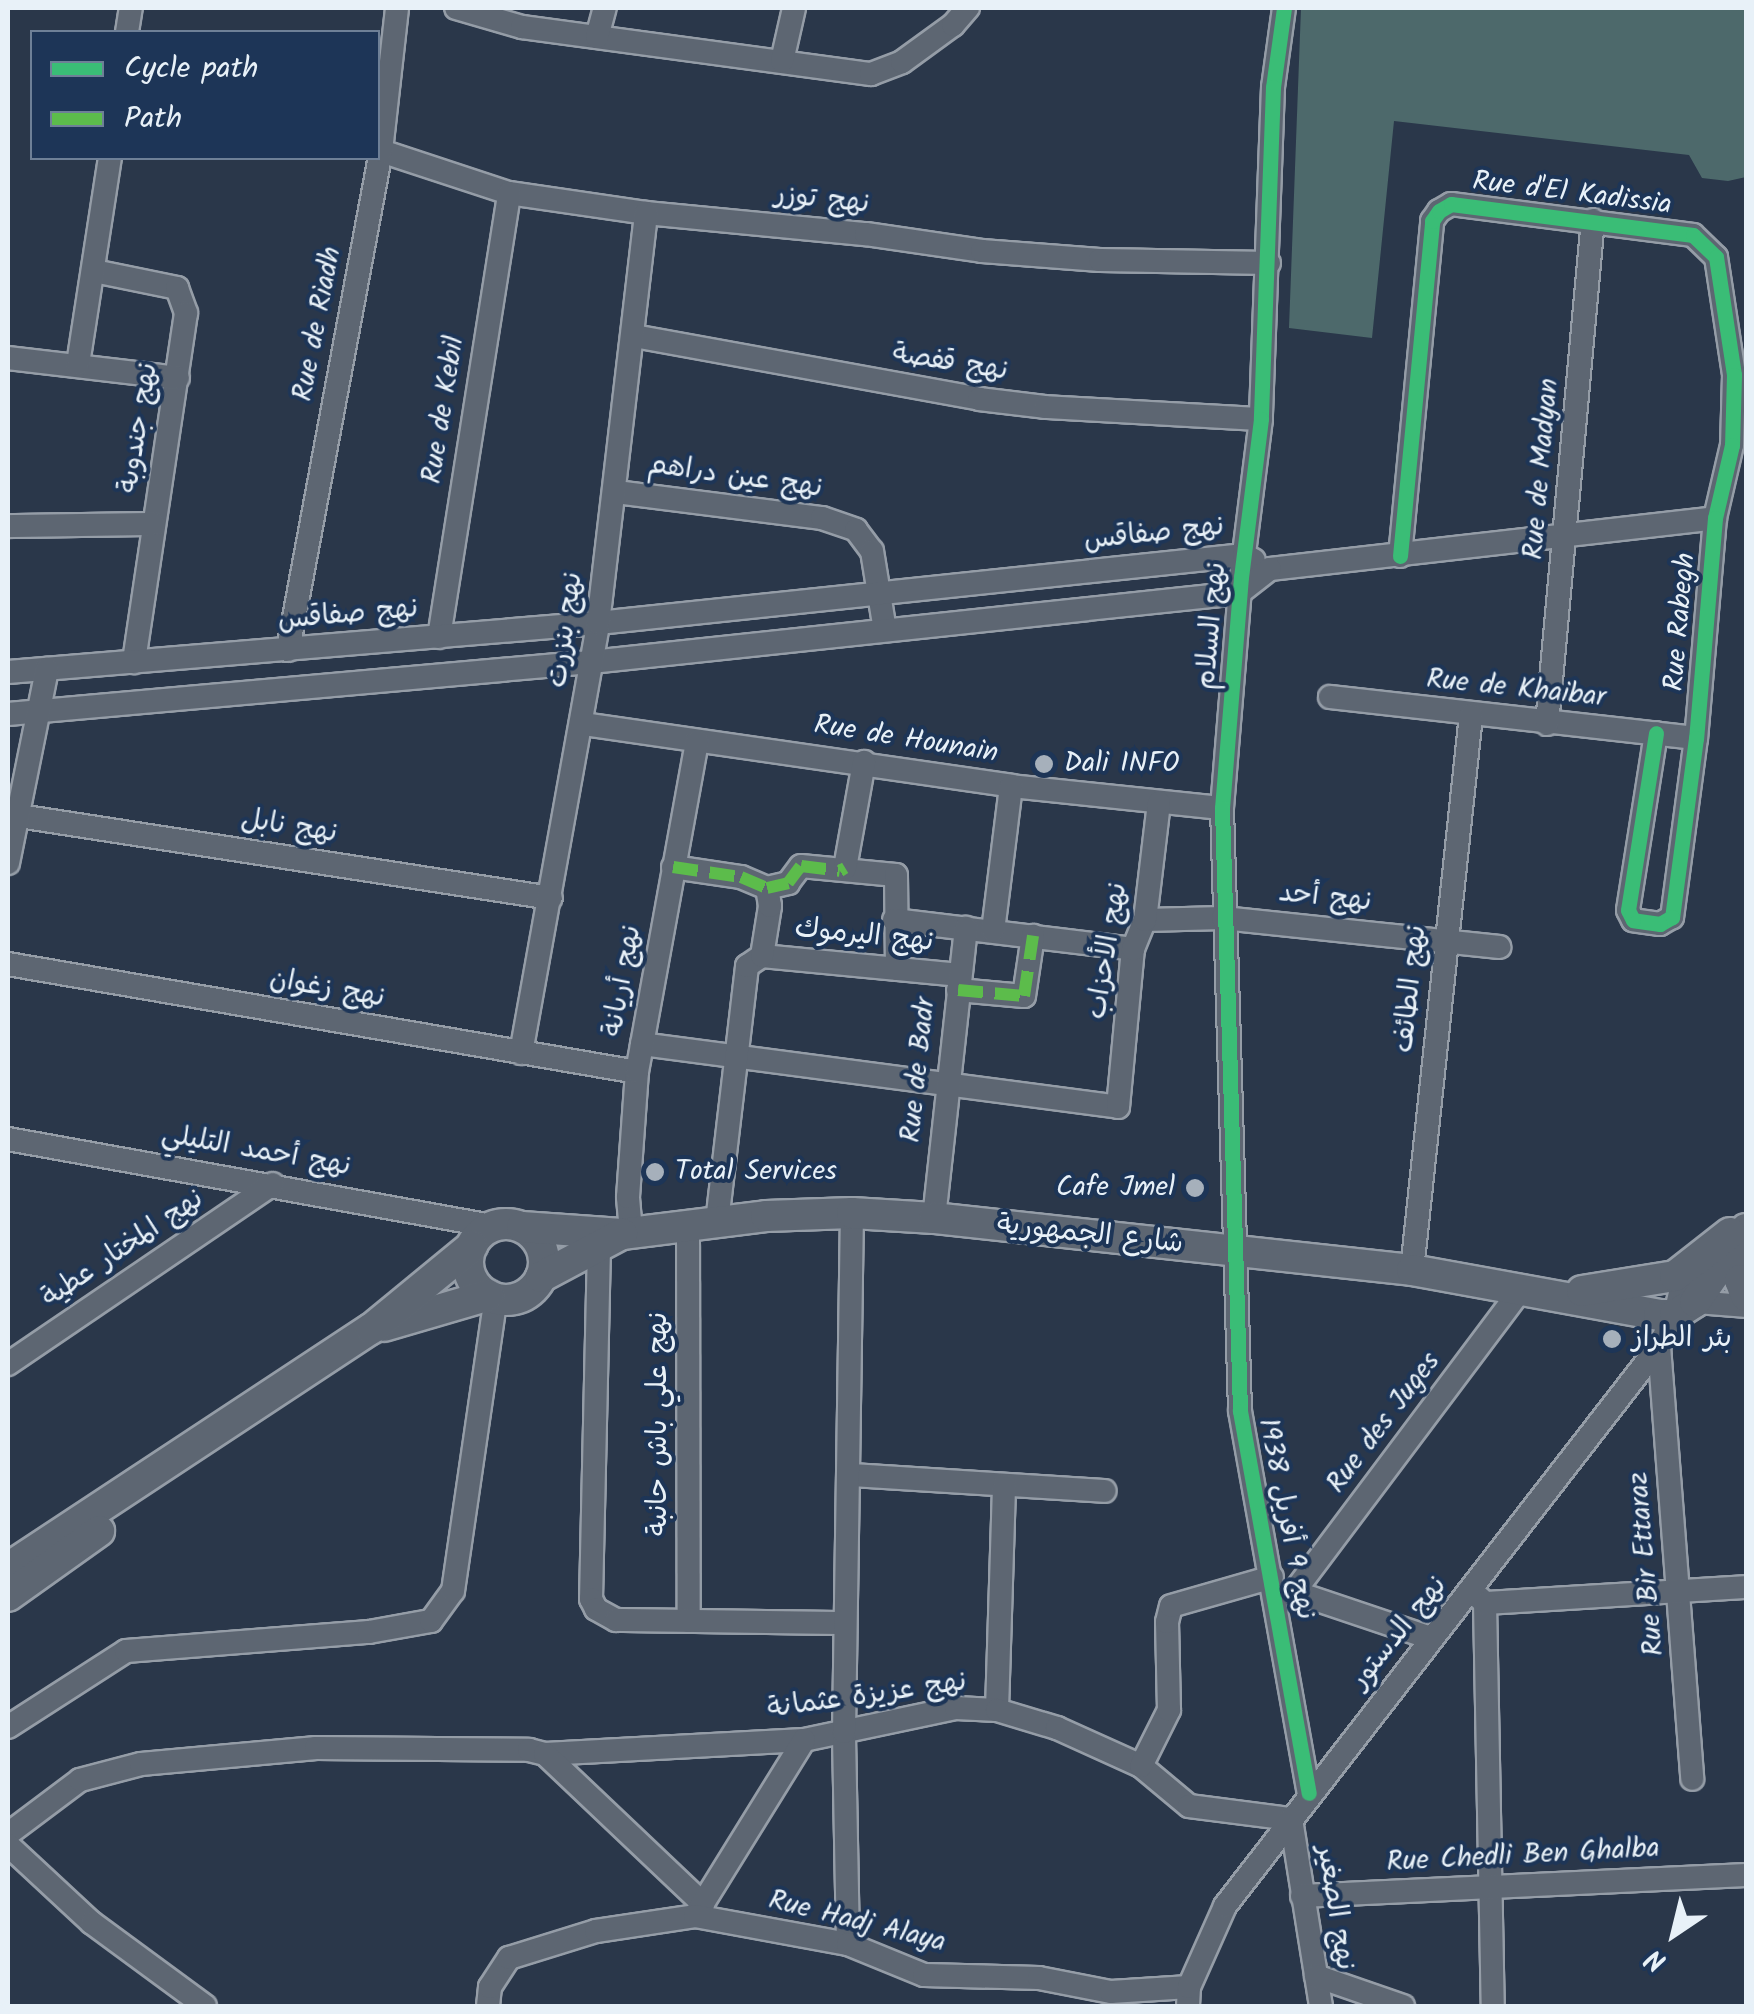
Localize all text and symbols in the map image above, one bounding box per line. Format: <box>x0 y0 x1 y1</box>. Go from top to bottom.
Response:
legend <box>30 30 380 160</box>
text: Cycle path <box>124 45 258 93</box>
text: Path <box>124 95 182 143</box>
street label: Rue d'El Kadissia <box>1471 165 1673 223</box>
street label: نهج توزر <box>773 178 871 222</box>
street label: Rue de Riadh <box>287 244 349 404</box>
street label: Rue de Kebil <box>416 334 472 486</box>
street label: نهج قفصة <box>890 337 1010 389</box>
street label: نهج جندوبة <box>112 361 166 495</box>
street label: Rue de Madyan <box>1517 377 1567 561</box>
street label: نهج عين دراهم <box>646 448 824 506</box>
street label: نهج صفاقس <box>1082 510 1226 558</box>
street label: Rue Rabegh <box>1658 551 1704 693</box>
street label: نهج السلام <box>1190 561 1234 691</box>
street label: نهج بنزرت <box>541 570 591 690</box>
street label: نهج صفاقس <box>276 592 420 638</box>
street label: Rue de Khaibar <box>1425 663 1607 715</box>
street label: Rue de Hounain <box>812 709 1000 771</box>
place label: Dali INFO <box>1064 747 1179 781</box>
marker: Dali INFO <box>1033 753 1055 775</box>
street label: نهج نابل <box>239 803 339 851</box>
street label: نهج أحد <box>1277 876 1373 920</box>
street label: نهج الأحزاب <box>1081 880 1135 1022</box>
street label: نهج اليرموك <box>793 912 935 960</box>
street label: نهج أريانة <box>597 923 649 1039</box>
street label: نهج الطائف <box>1388 924 1434 1054</box>
street label: نهج زغوان <box>267 962 387 1016</box>
street label: Rue de Badr <box>895 996 943 1144</box>
street label: نهج أحمد التليلي <box>159 1118 353 1184</box>
place label: Total Services <box>675 1155 837 1189</box>
marker: Total Services <box>644 1161 666 1183</box>
place label: Cafe Jmel <box>1056 1171 1175 1205</box>
marker: Cafe Jmel <box>1184 1177 1206 1199</box>
street label: نهج المختار عطية <box>36 1183 210 1315</box>
street label: شارع الجمهورية <box>995 1209 1185 1261</box>
street label: نهج علي باش حانبة <box>642 1312 676 1536</box>
place label: بئر الطراز <box>1632 1322 1732 1356</box>
marker: بئر الطراز <box>1601 1328 1623 1350</box>
street label: Rue des Juges <box>1320 1346 1448 1500</box>
street label: نهج 9 أفريل 1938 <box>1250 1415 1322 1623</box>
street label: Rue Bir Ettaraz <box>1622 1471 1672 1657</box>
street label: نهج الدستور <box>1343 1570 1455 1696</box>
street label: نهج عزيزة عثمانة <box>765 1665 969 1727</box>
street label: Rue Chedli Ben Ghalba <box>1386 1832 1660 1880</box>
street label: نهج الصغير <box>1309 1843 1361 1973</box>
street label: Rue Hadj Alaya <box>765 1884 949 1960</box>
north arrow <box>1624 1884 1724 1984</box>
text: N <box>1636 1935 1677 1982</box>

